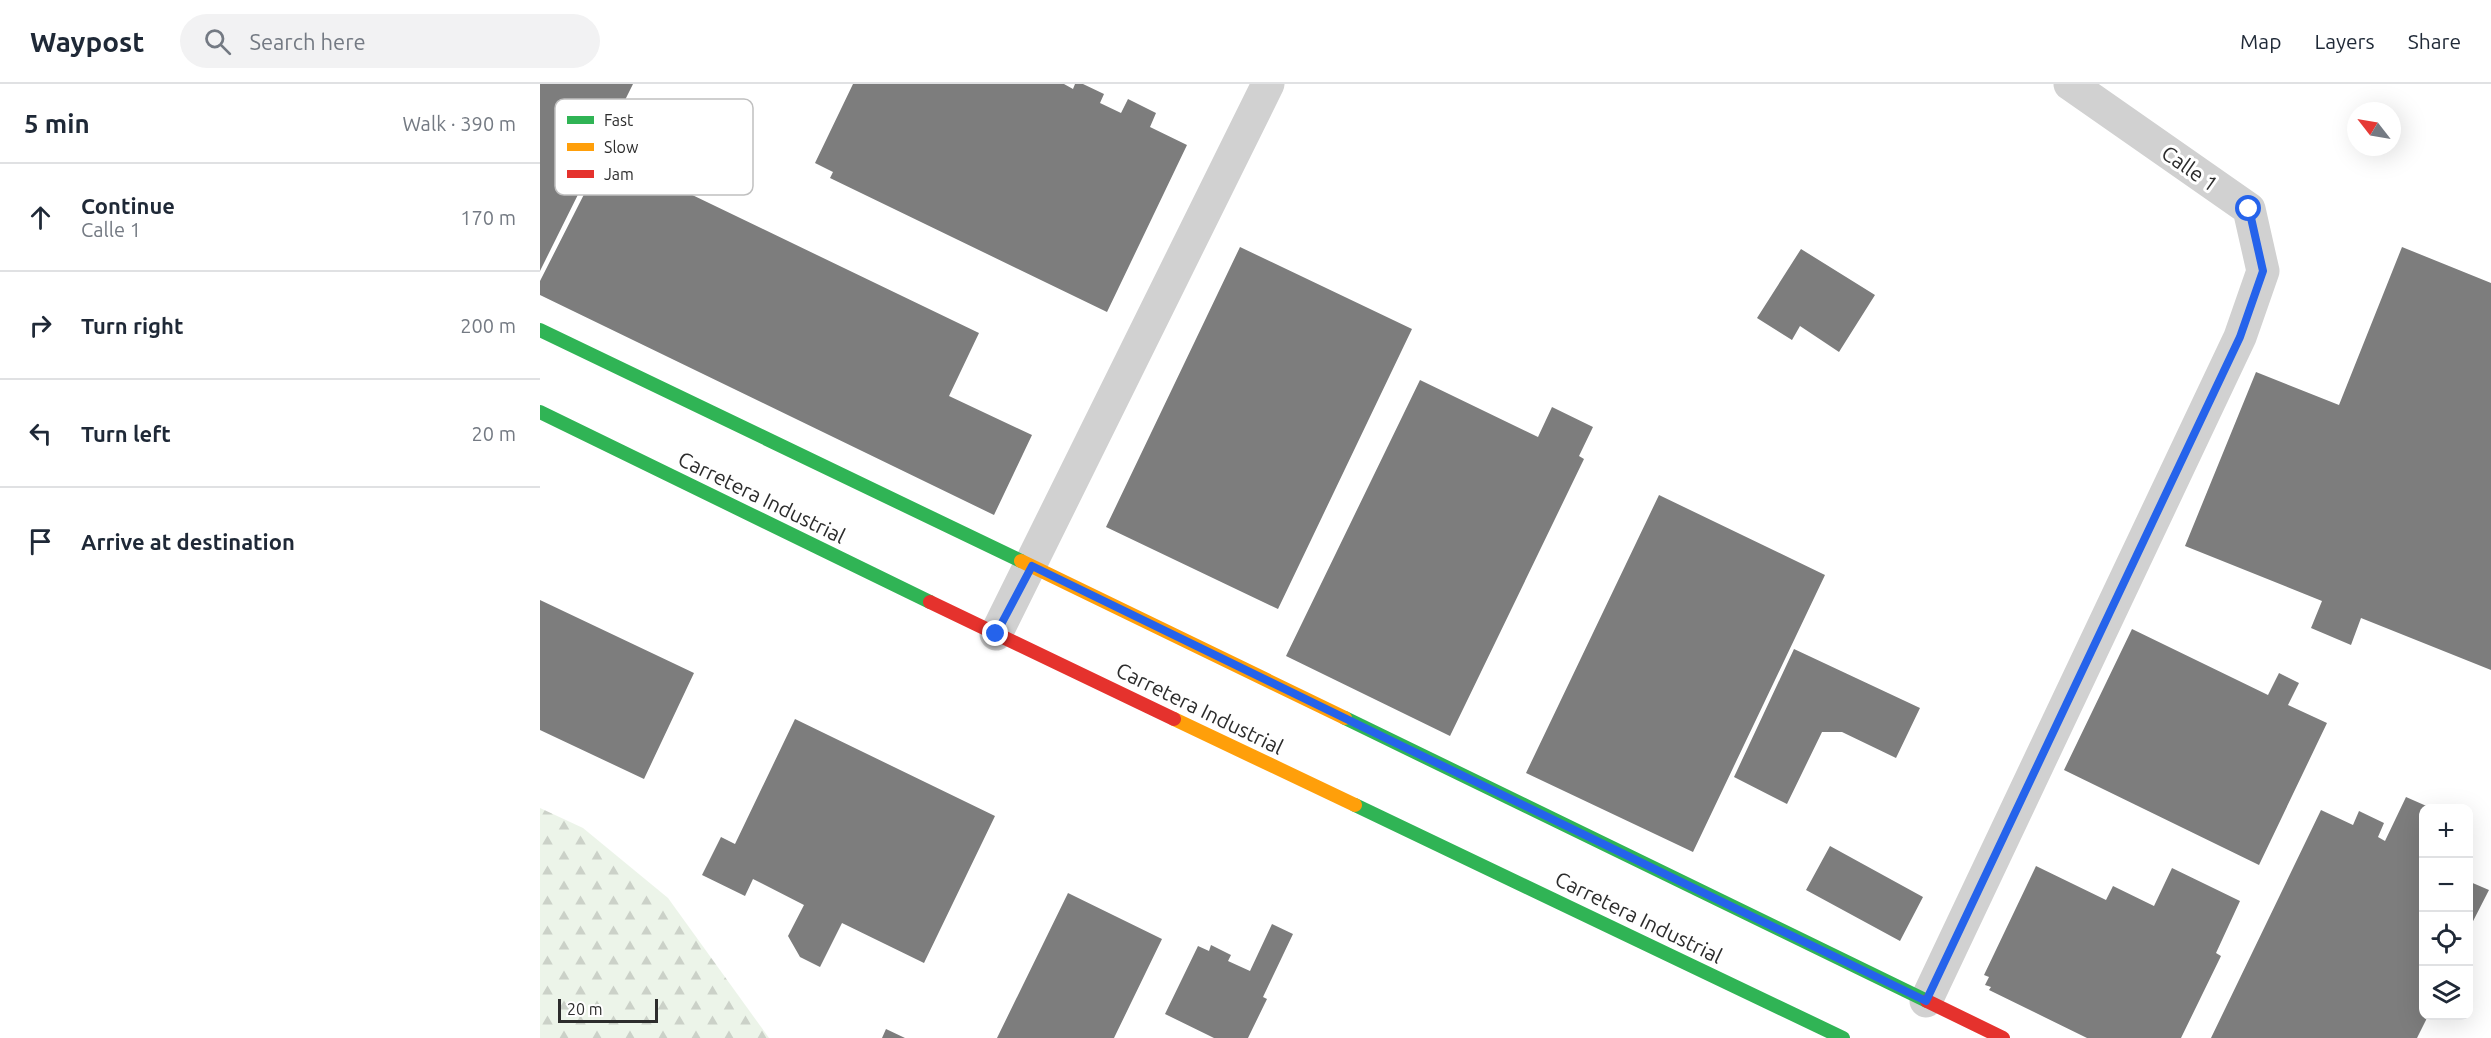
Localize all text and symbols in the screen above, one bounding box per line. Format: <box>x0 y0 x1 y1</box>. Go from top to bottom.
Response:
search box <box>180 14 600 68</box>
icon: search <box>201 25 234 58</box>
text: Waypost <box>30 26 144 57</box>
text: Search here <box>249 29 366 54</box>
text: Map <box>2240 29 2281 53</box>
text: Layers <box>2314 29 2375 53</box>
text: Share <box>2408 29 2461 53</box>
legend <box>555 99 753 195</box>
north arrow <box>2347 102 2401 156</box>
text: 5 min <box>24 109 90 138</box>
text: Fast <box>604 111 634 129</box>
text: Walk · 390 m <box>403 112 516 135</box>
text: Slow <box>604 138 639 156</box>
street label: Calle 1 <box>2157 140 2223 196</box>
text: Jam <box>604 165 634 183</box>
text: Continue <box>81 193 175 218</box>
route start <box>2235 195 2261 221</box>
icon: ahead <box>24 201 57 234</box>
text: 170 m <box>460 206 516 229</box>
text: Calle 1 <box>81 218 141 241</box>
icon: right <box>24 309 57 342</box>
text: Turn right <box>81 313 183 338</box>
text: 200 m <box>460 314 516 337</box>
icon: left <box>24 417 57 450</box>
text: Turn left <box>81 421 171 446</box>
text: 20 m <box>472 422 516 445</box>
street label: Carretera Industrial <box>675 446 849 548</box>
icon: arrive <box>24 525 57 558</box>
text: Arrive at destination <box>81 529 295 554</box>
route end <box>982 620 1008 646</box>
street label: Carretera Industrial <box>1113 657 1287 759</box>
map controls <box>2419 804 2473 1020</box>
button: + <box>2419 804 2473 858</box>
button: − <box>2419 858 2473 912</box>
street label: Carretera Industrial <box>1552 866 1726 968</box>
button: locate <box>2419 912 2473 966</box>
button: layers <box>2419 966 2473 1020</box>
scale bar <box>558 996 658 1024</box>
text: 20 m <box>567 1000 603 1018</box>

